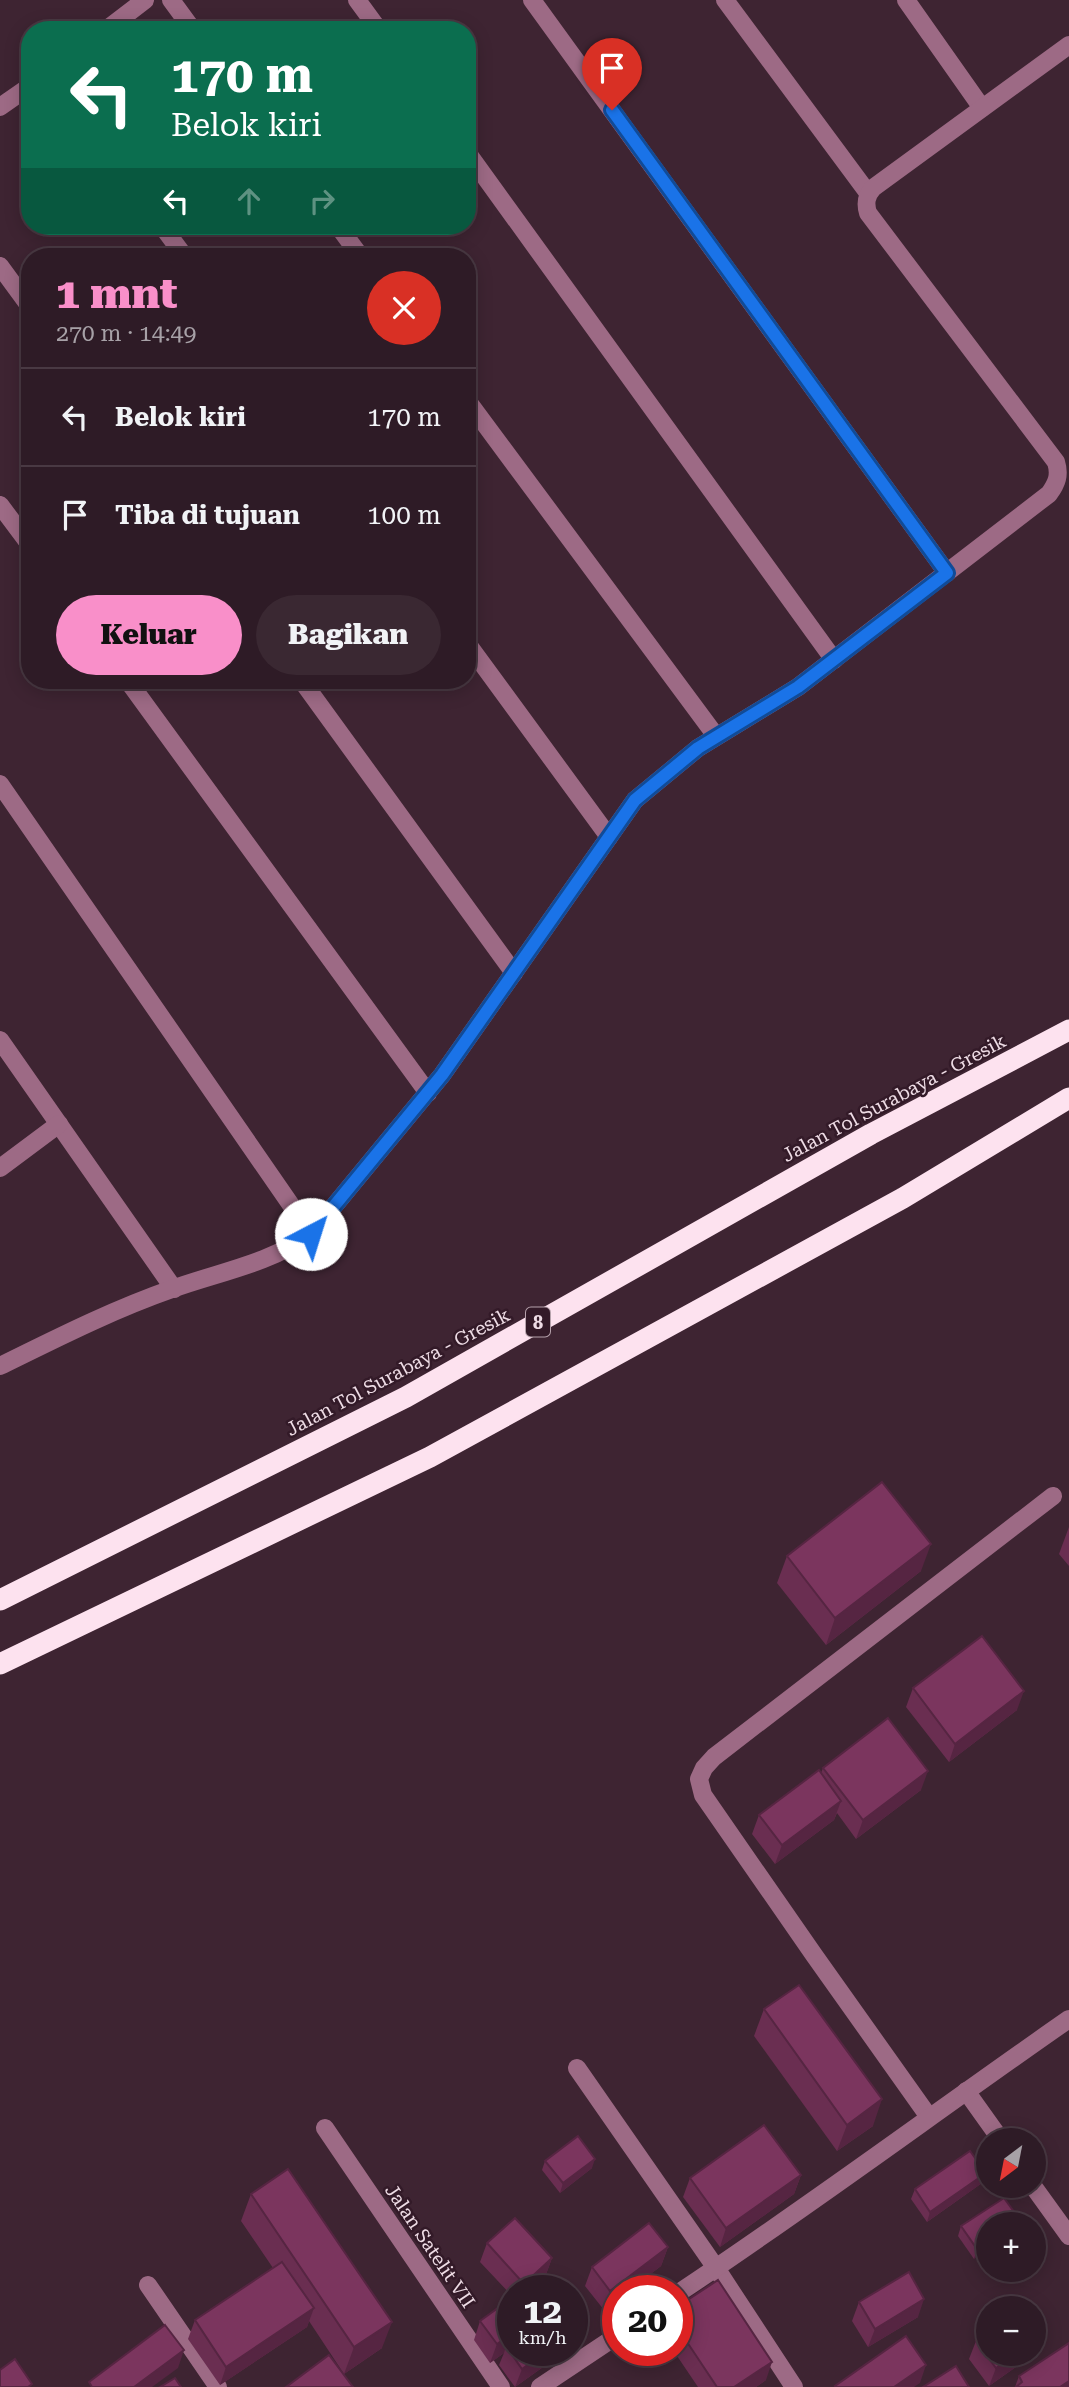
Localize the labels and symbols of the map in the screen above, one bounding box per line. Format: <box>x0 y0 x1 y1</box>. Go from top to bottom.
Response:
pin <box>582 38 642 110</box>
street label: Jalan Tol Surabaya - Gresik <box>778 1029 1010 1167</box>
position arrow <box>274 1197 348 1271</box>
street label: Jalan Tol Surabaya - Gresik <box>282 1303 514 1441</box>
road number: 8 <box>526 1308 550 1336</box>
north arrow <box>976 2128 1046 2198</box>
street label: Jalan Satelit VII <box>380 2180 480 2312</box>
speed limit sign: 20 <box>602 2275 693 2366</box>

